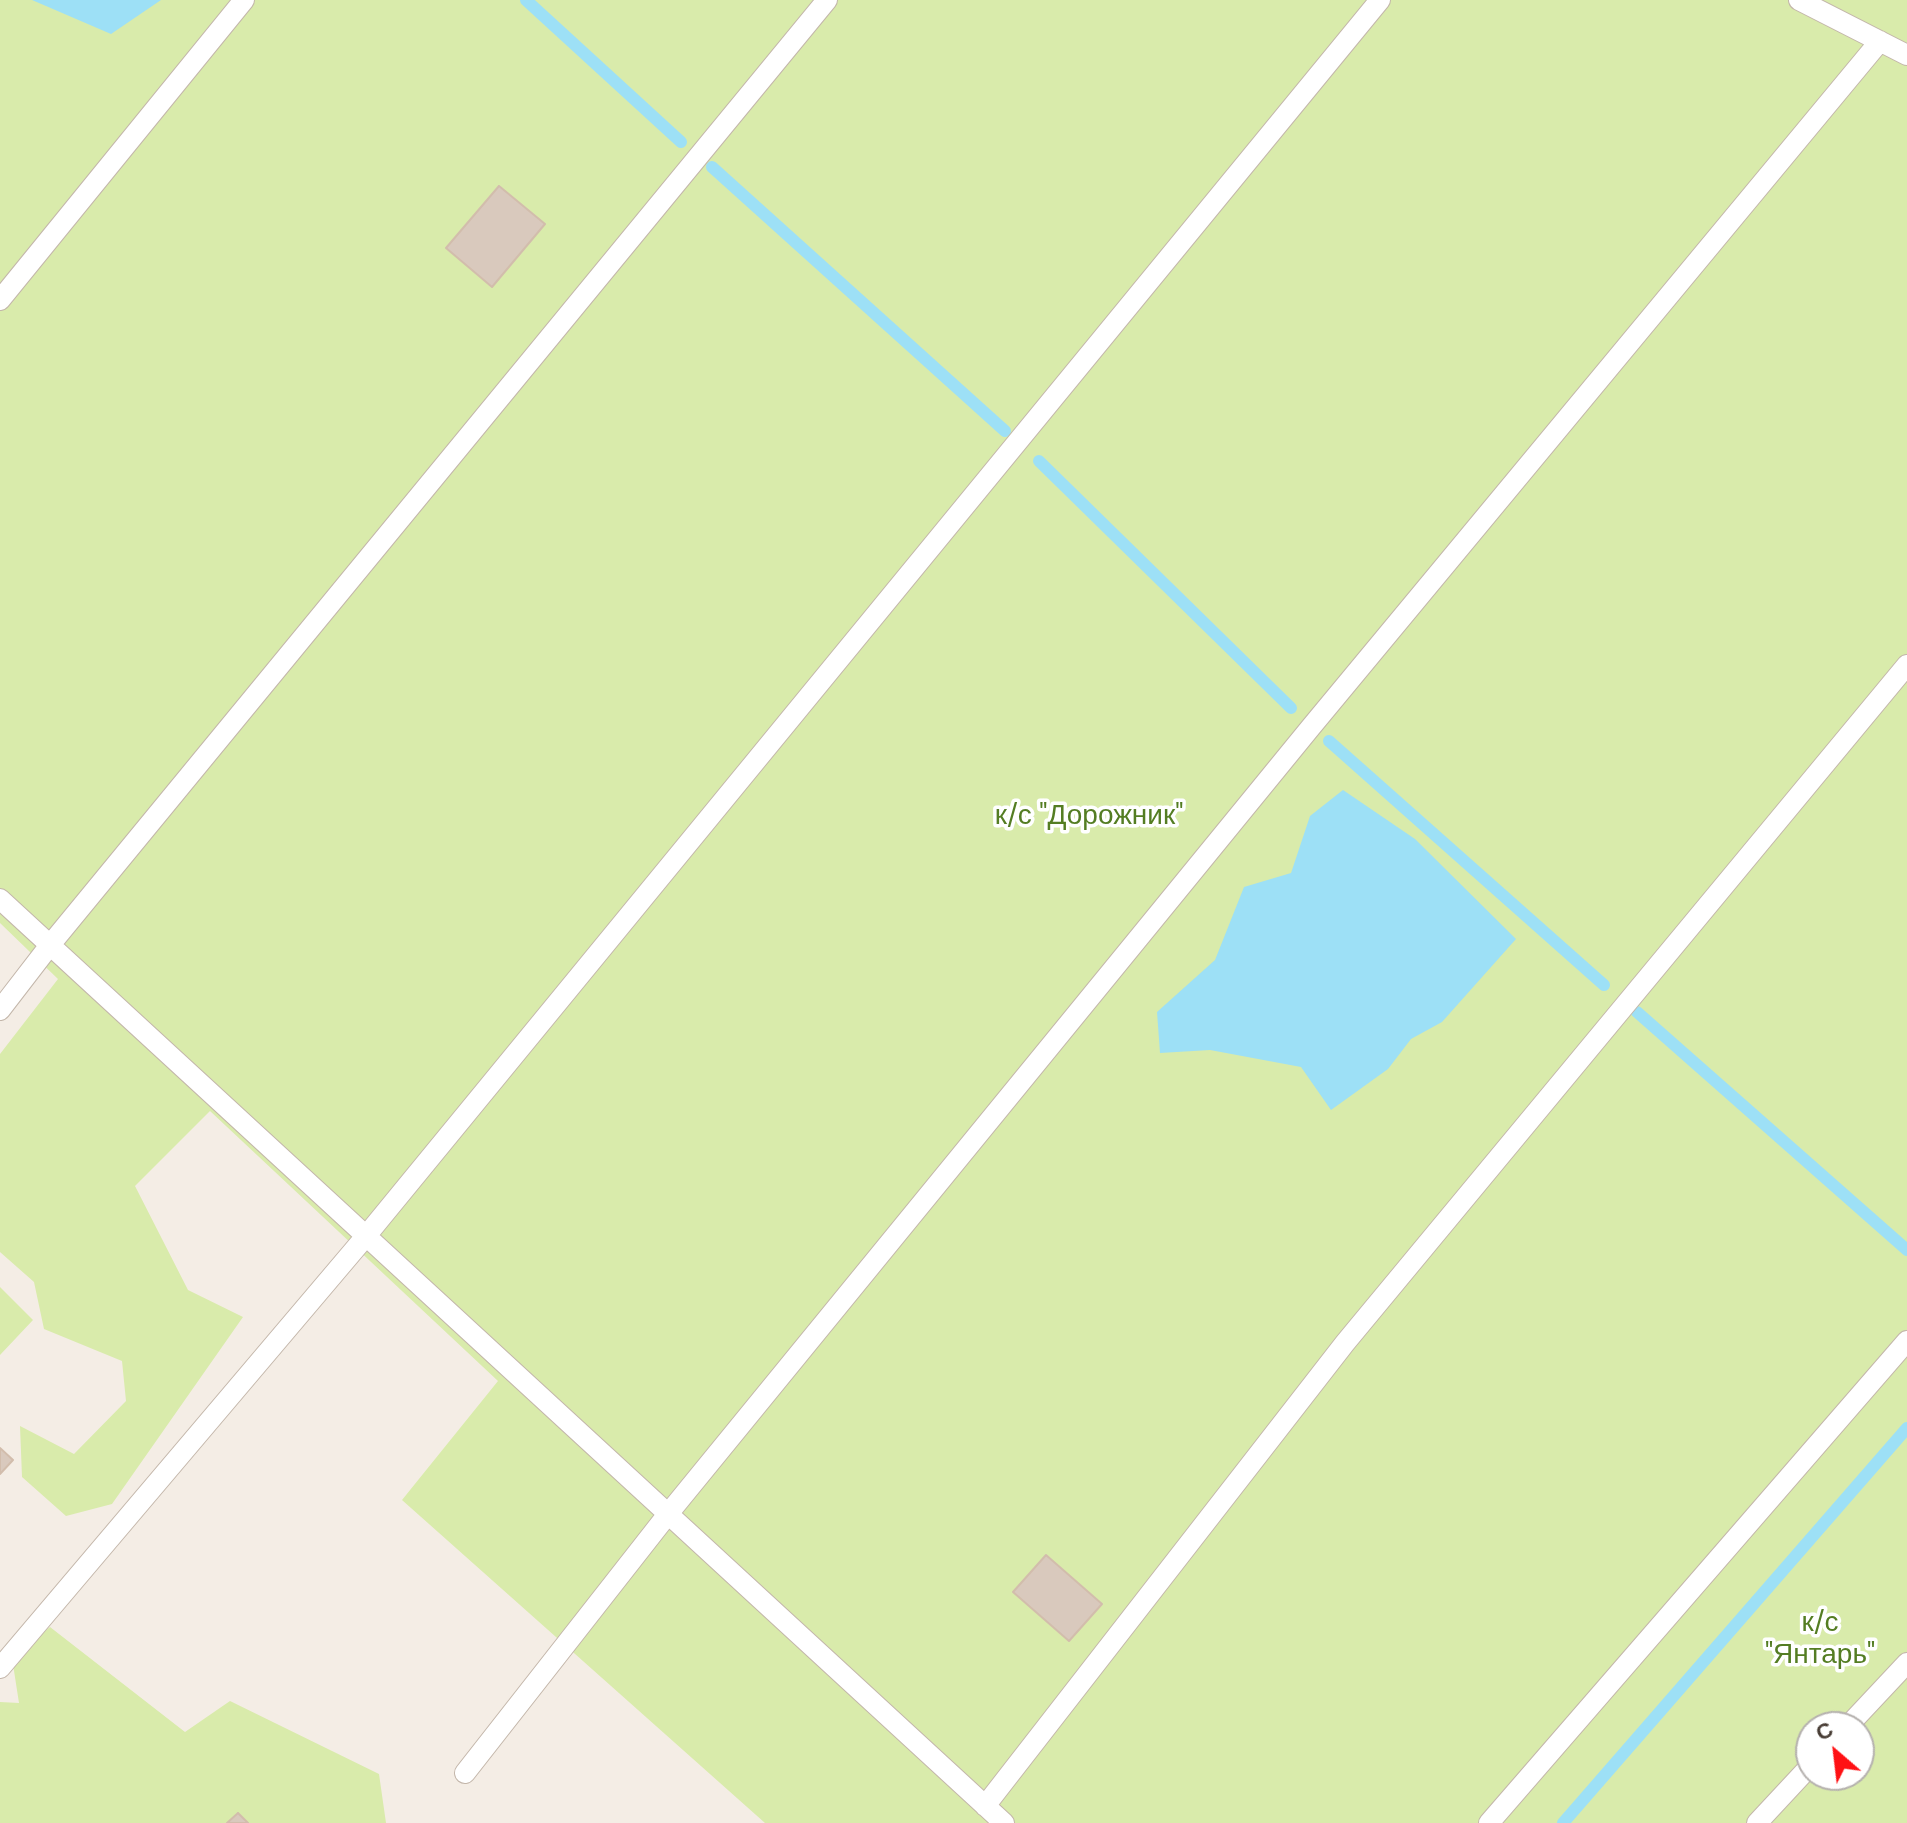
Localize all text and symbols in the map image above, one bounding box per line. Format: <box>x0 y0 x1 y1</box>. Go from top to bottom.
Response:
park label: к/с "Дорожник" <box>995 800 1183 834</box>
park label: к/с "Янтарь" <box>1765 1607 1875 1673</box>
north arrow <box>1795 1711 1875 1791</box>
text: С <box>1811 1715 1838 1748</box>

